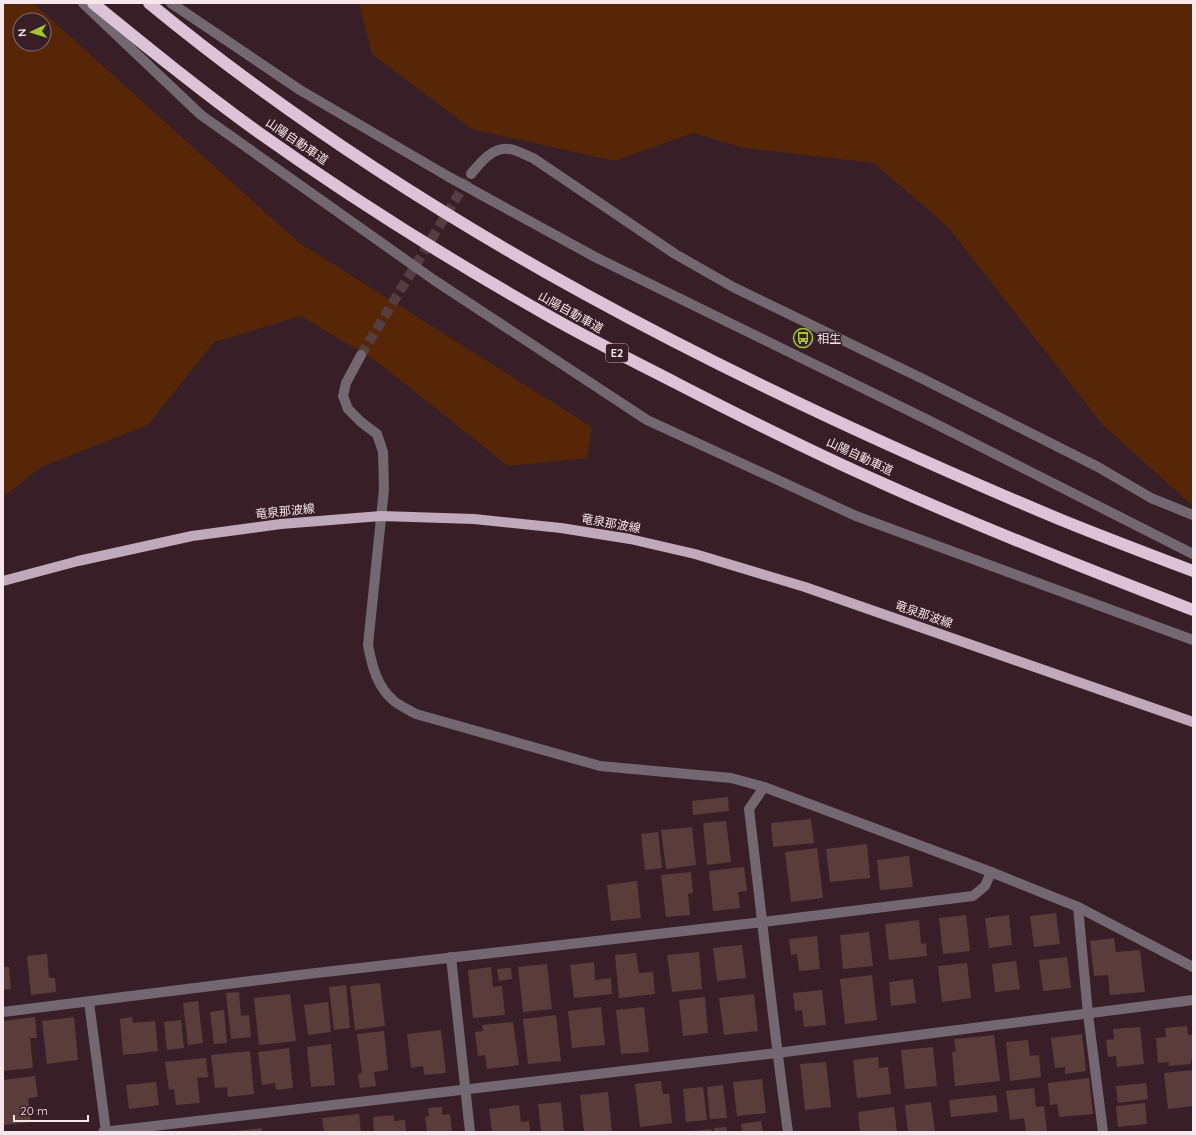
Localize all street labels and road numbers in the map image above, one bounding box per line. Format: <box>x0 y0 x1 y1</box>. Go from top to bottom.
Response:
street label: 山陽自動車道 <box>263 115 331 167</box>
street label: 山陽自動車道 <box>536 288 606 336</box>
road number: E2 <box>606 344 628 362</box>
street label: 山陽自動車道 <box>824 434 896 478</box>
street label: 竜泉那波線 <box>254 500 316 522</box>
street label: 竜泉那波線 <box>580 510 642 536</box>
street label: 竜泉那波線 <box>893 597 955 631</box>

